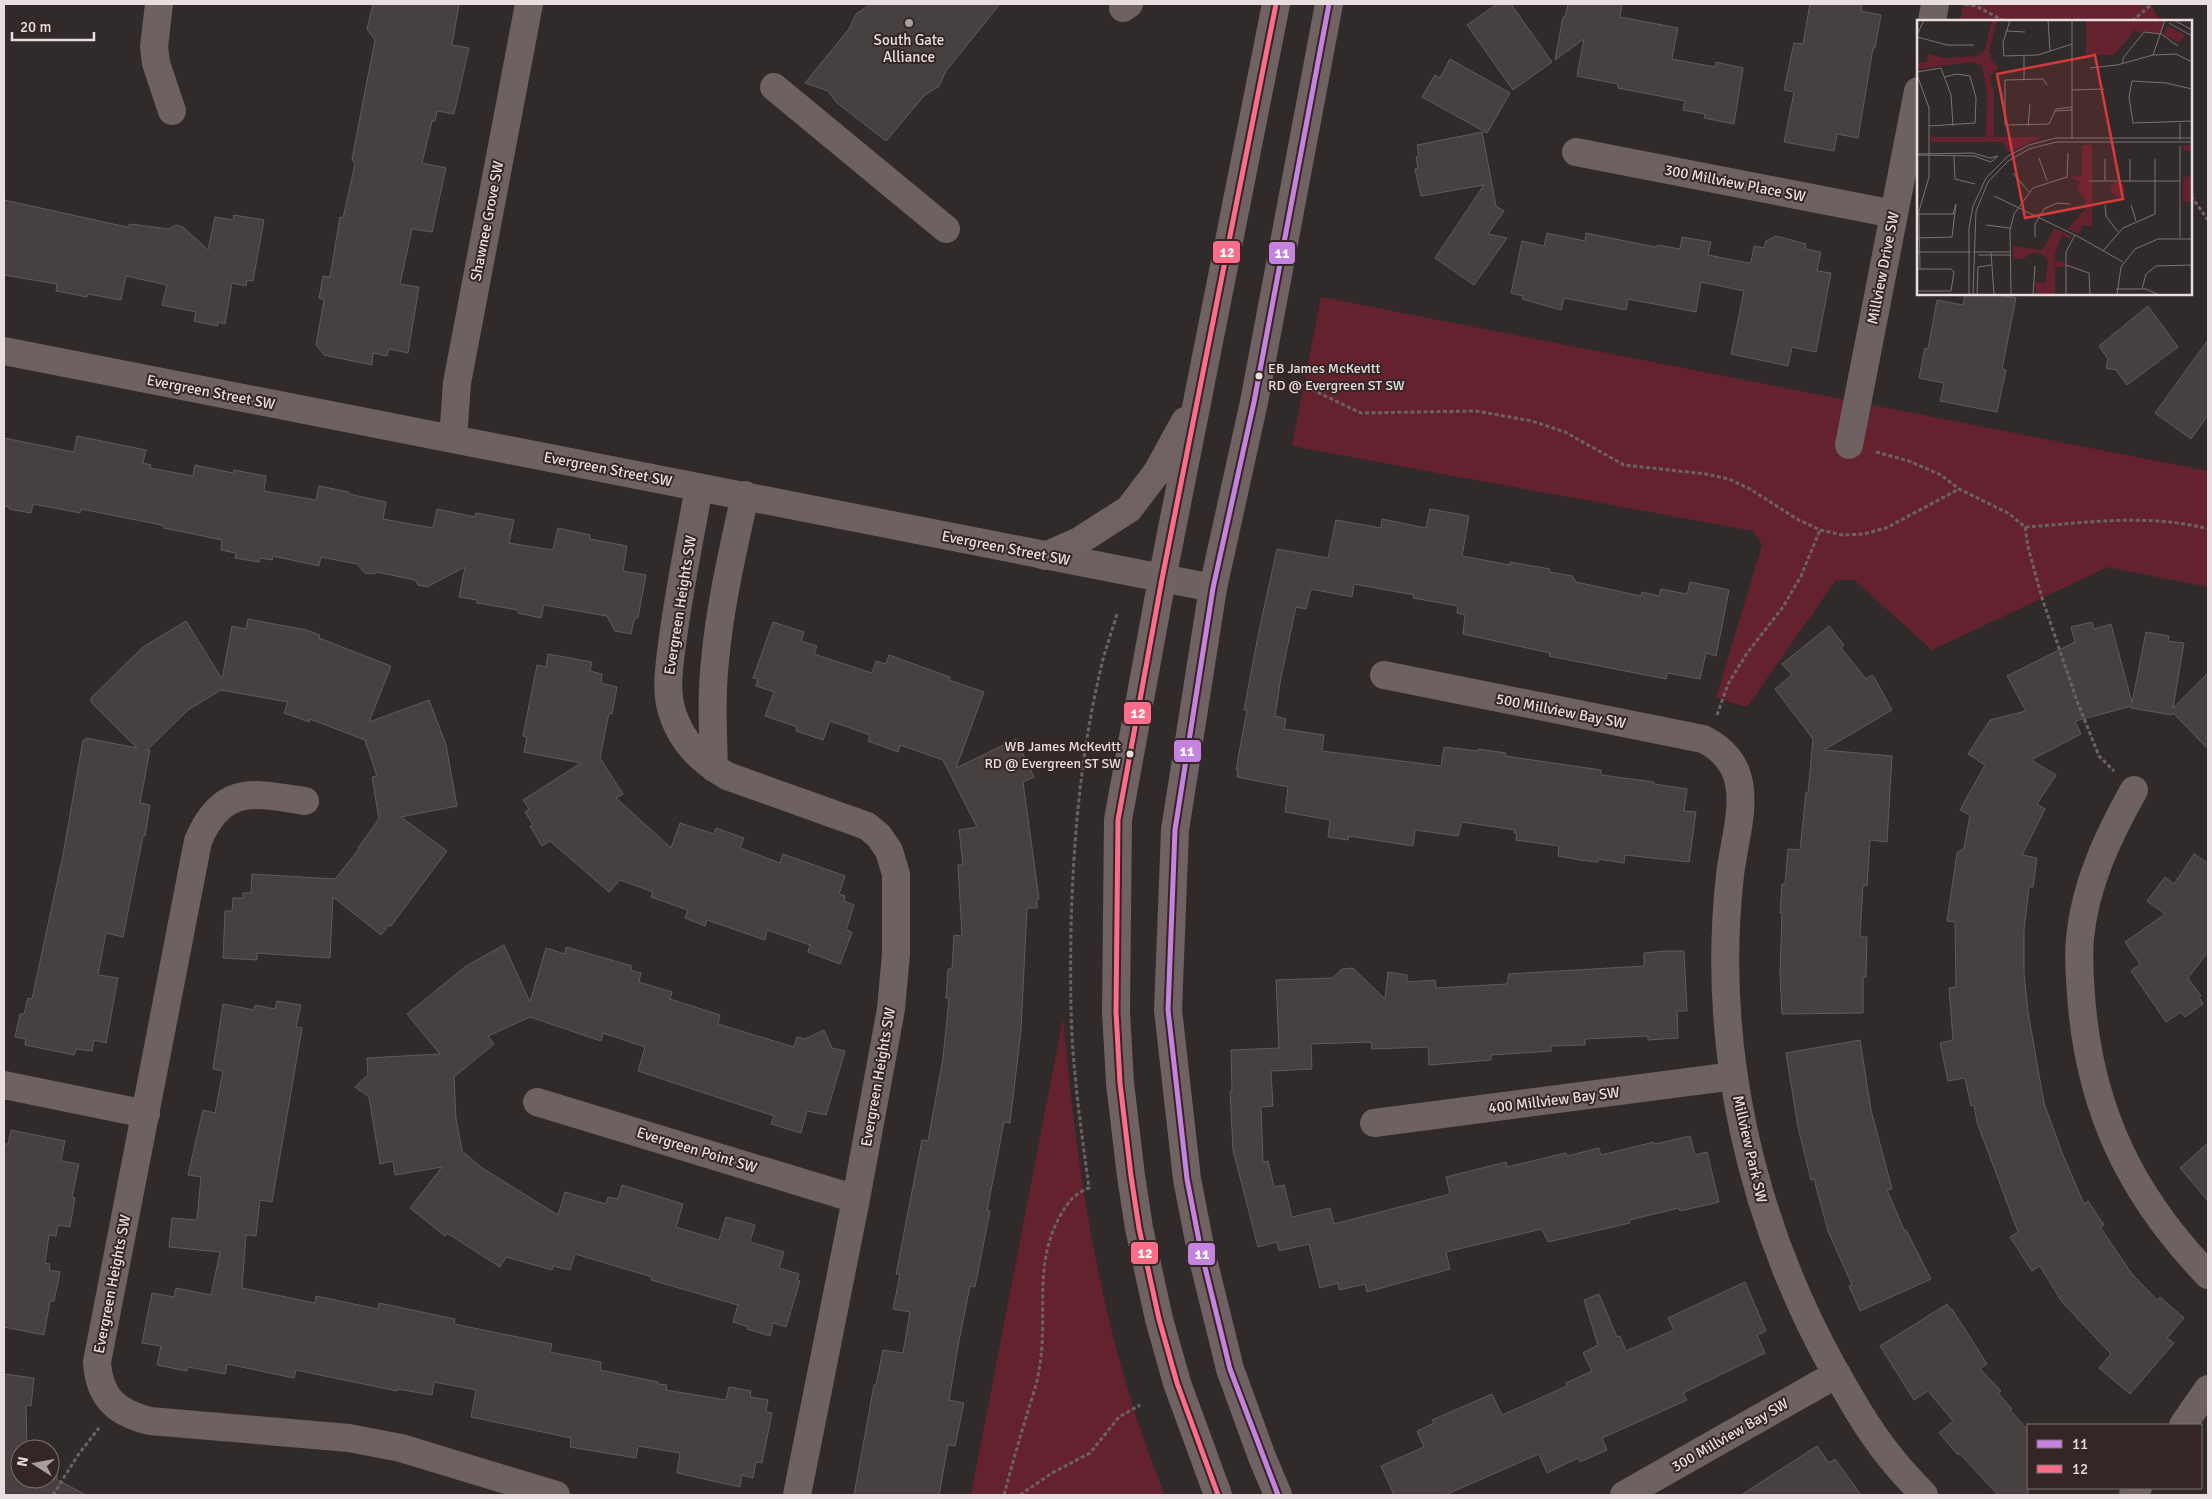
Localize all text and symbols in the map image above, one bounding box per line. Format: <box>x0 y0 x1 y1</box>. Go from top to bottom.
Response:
scale bar <box>12 10 95 42</box>
marker: South Gate Alliance <box>903 17 915 29</box>
text: 20 m <box>20 18 51 36</box>
inset map <box>1917 20 2192 295</box>
place label: South Gate Alliance <box>874 31 944 66</box>
street label: Shawnee Grove SW <box>467 159 508 283</box>
street label: 300 Millview Place SW <box>1663 160 1807 206</box>
street label: Millview Drive SW <box>1863 210 1903 326</box>
line badge: 12 <box>1212 240 1241 264</box>
line badge: 11 <box>1268 241 1296 265</box>
text: 12 <box>1219 244 1235 261</box>
text: 11 <box>1274 245 1290 262</box>
place label: EB James McKevitt RD @ Evergreen ST SW <box>1268 360 1405 394</box>
street label: Evergreen Street SW <box>145 371 277 413</box>
marker: EB James McKevitt RD @ Evergreen ST SW <box>1254 371 1264 381</box>
street label: Evergreen Street SW <box>542 448 674 490</box>
street label: Evergreen Street SW <box>940 527 1072 569</box>
street label: Evergreen Heights SW <box>660 534 700 676</box>
street label: 500 Millview Bay SW <box>1494 690 1628 732</box>
line badge: 12 <box>1123 701 1152 725</box>
text: 12 <box>1130 705 1146 722</box>
place label: WB James McKevitt RD @ Evergreen ST SW <box>984 738 1121 772</box>
line badge: 11 <box>1173 739 1202 763</box>
text: 11 <box>1179 743 1195 760</box>
marker: WB James McKevitt RD @ Evergreen ST SW <box>1125 749 1135 759</box>
street label: Evergreen Heights SW <box>857 1006 899 1148</box>
street label: 400 Millview Bay SW <box>1487 1083 1621 1117</box>
street label: Millview Park SW <box>1729 1094 1771 1205</box>
street label: Evergreen Point SW <box>635 1123 760 1177</box>
street label: Evergreen Heights SW <box>90 1213 134 1355</box>
line badge: 12 <box>1130 1241 1159 1265</box>
line badge: 11 <box>1187 1242 1216 1266</box>
text: 12 <box>1137 1245 1153 1262</box>
text: 11 <box>1194 1246 1210 1263</box>
street label: 300 Millview Bay SW <box>1668 1394 1792 1476</box>
legend <box>2027 1424 2202 1489</box>
text: 11 <box>2072 1435 2088 1453</box>
north arrow <box>10 1439 60 1489</box>
text: N <box>13 1455 32 1468</box>
text: 12 <box>2072 1460 2088 1478</box>

